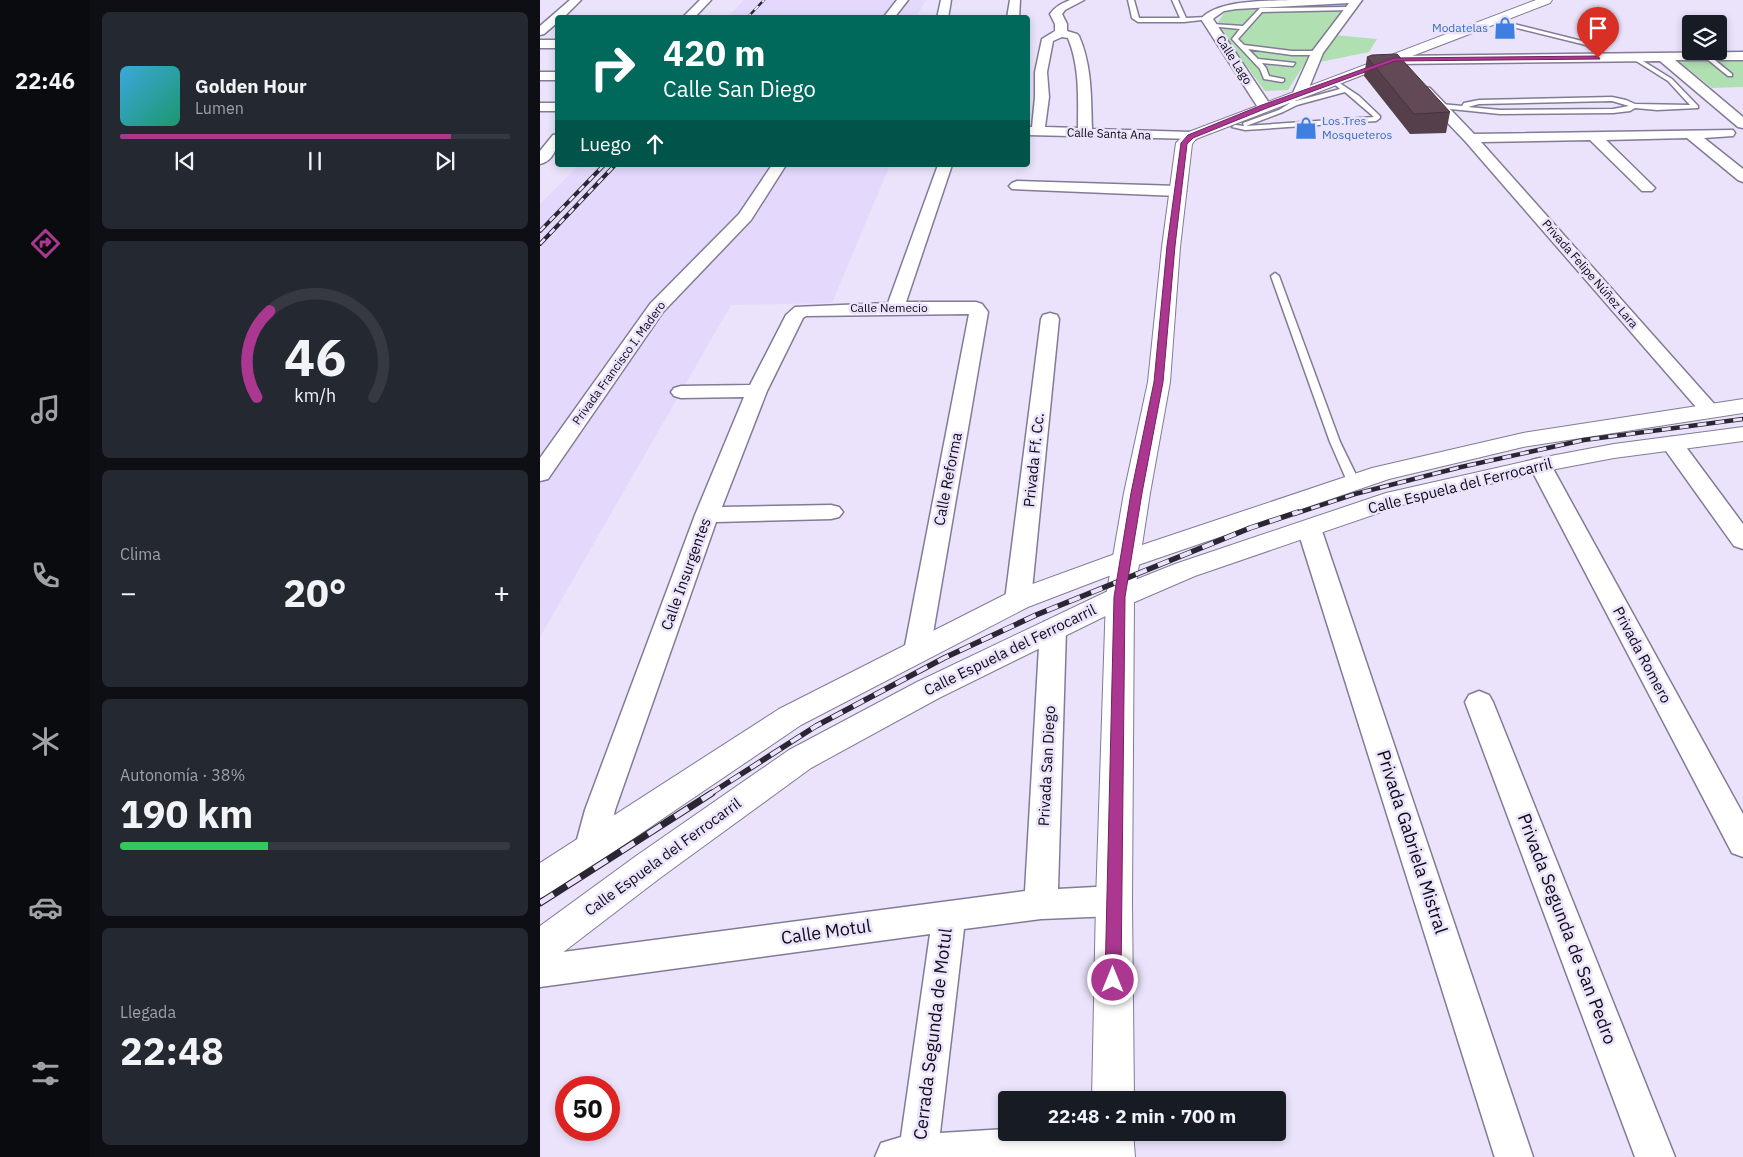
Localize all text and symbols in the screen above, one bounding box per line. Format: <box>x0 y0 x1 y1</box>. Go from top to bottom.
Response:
pin <box>1577 7 1619 58</box>
icon: arrive <box>1584 14 1612 42</box>
shop icon: Modatelas <box>1492 15 1518 41</box>
map controls <box>1682 15 1727 60</box>
button: layers <box>1682 15 1727 60</box>
place label: Modatelas <box>1432 20 1488 35</box>
text: 420 m <box>663 30 766 76</box>
street label: Calle Lago <box>1213 33 1256 87</box>
icon: right <box>580 35 645 100</box>
text: 22:46 <box>15 66 75 95</box>
text: Golden Hour <box>195 74 307 98</box>
text: Calle San Diego <box>663 74 816 103</box>
text: Lumen <box>195 98 244 118</box>
place label: Los Tres Mosqueteros <box>1322 113 1392 142</box>
shop icon: Los Tres Mosqueteros <box>1293 115 1319 141</box>
street label: Calle Santa Ana <box>1067 125 1152 142</box>
icon: ahead <box>641 130 669 158</box>
text: Luego <box>580 132 631 156</box>
icon: previous <box>171 147 199 175</box>
icon: pause <box>301 147 329 175</box>
icon: next <box>431 147 459 175</box>
street label: Privada Felipe Núñez Lara <box>1539 216 1642 331</box>
icon: directions <box>28 226 63 261</box>
street label: Privada Francisco I. Madero <box>569 298 669 427</box>
street label: Calle Nemecio <box>850 300 928 315</box>
text: 46 <box>284 323 346 390</box>
text: km/h <box>294 384 336 407</box>
icon: music <box>28 392 63 427</box>
street label: Privada Ff. Cc. <box>1019 412 1048 508</box>
street label: Calle Reforma <box>929 431 966 527</box>
street label: Calle Espuela del Ferrocarril <box>1366 453 1554 518</box>
street label: Calle Insurgentes <box>656 515 715 633</box>
text: Clima <box>120 544 161 564</box>
icon: phone <box>28 558 63 593</box>
text: 20° <box>283 568 347 617</box>
text: − <box>120 574 137 611</box>
text: + <box>493 574 510 611</box>
street label: Calle Espuela del Ferrocarril <box>921 600 1099 699</box>
street label: Privada Romero <box>1609 603 1676 706</box>
street label: Privada San Diego <box>1034 705 1059 827</box>
icon: climate <box>28 724 63 759</box>
street label: Privada Gabriela Mistral <box>1372 747 1453 937</box>
text: Autonomía · 38% <box>120 765 245 785</box>
text: 190 km <box>120 789 253 838</box>
street label: Calle Espuela del Ferrocarril <box>581 793 745 920</box>
street label: Privada Segunda de San Pedro <box>1513 810 1622 1048</box>
icon: car <box>28 890 63 925</box>
street label: Calle Motul <box>779 914 873 949</box>
street label: Cerrada Segunda de Motul <box>908 927 957 1141</box>
position arrow <box>1086 953 1138 1005</box>
text: Llegada <box>120 1002 176 1022</box>
text: 22:48 <box>120 1026 224 1075</box>
icon: filters <box>28 1056 63 1091</box>
speed limit sign: 50 <box>555 1076 620 1141</box>
text: 22:48 · 2 min · 700 m <box>1048 1104 1236 1128</box>

